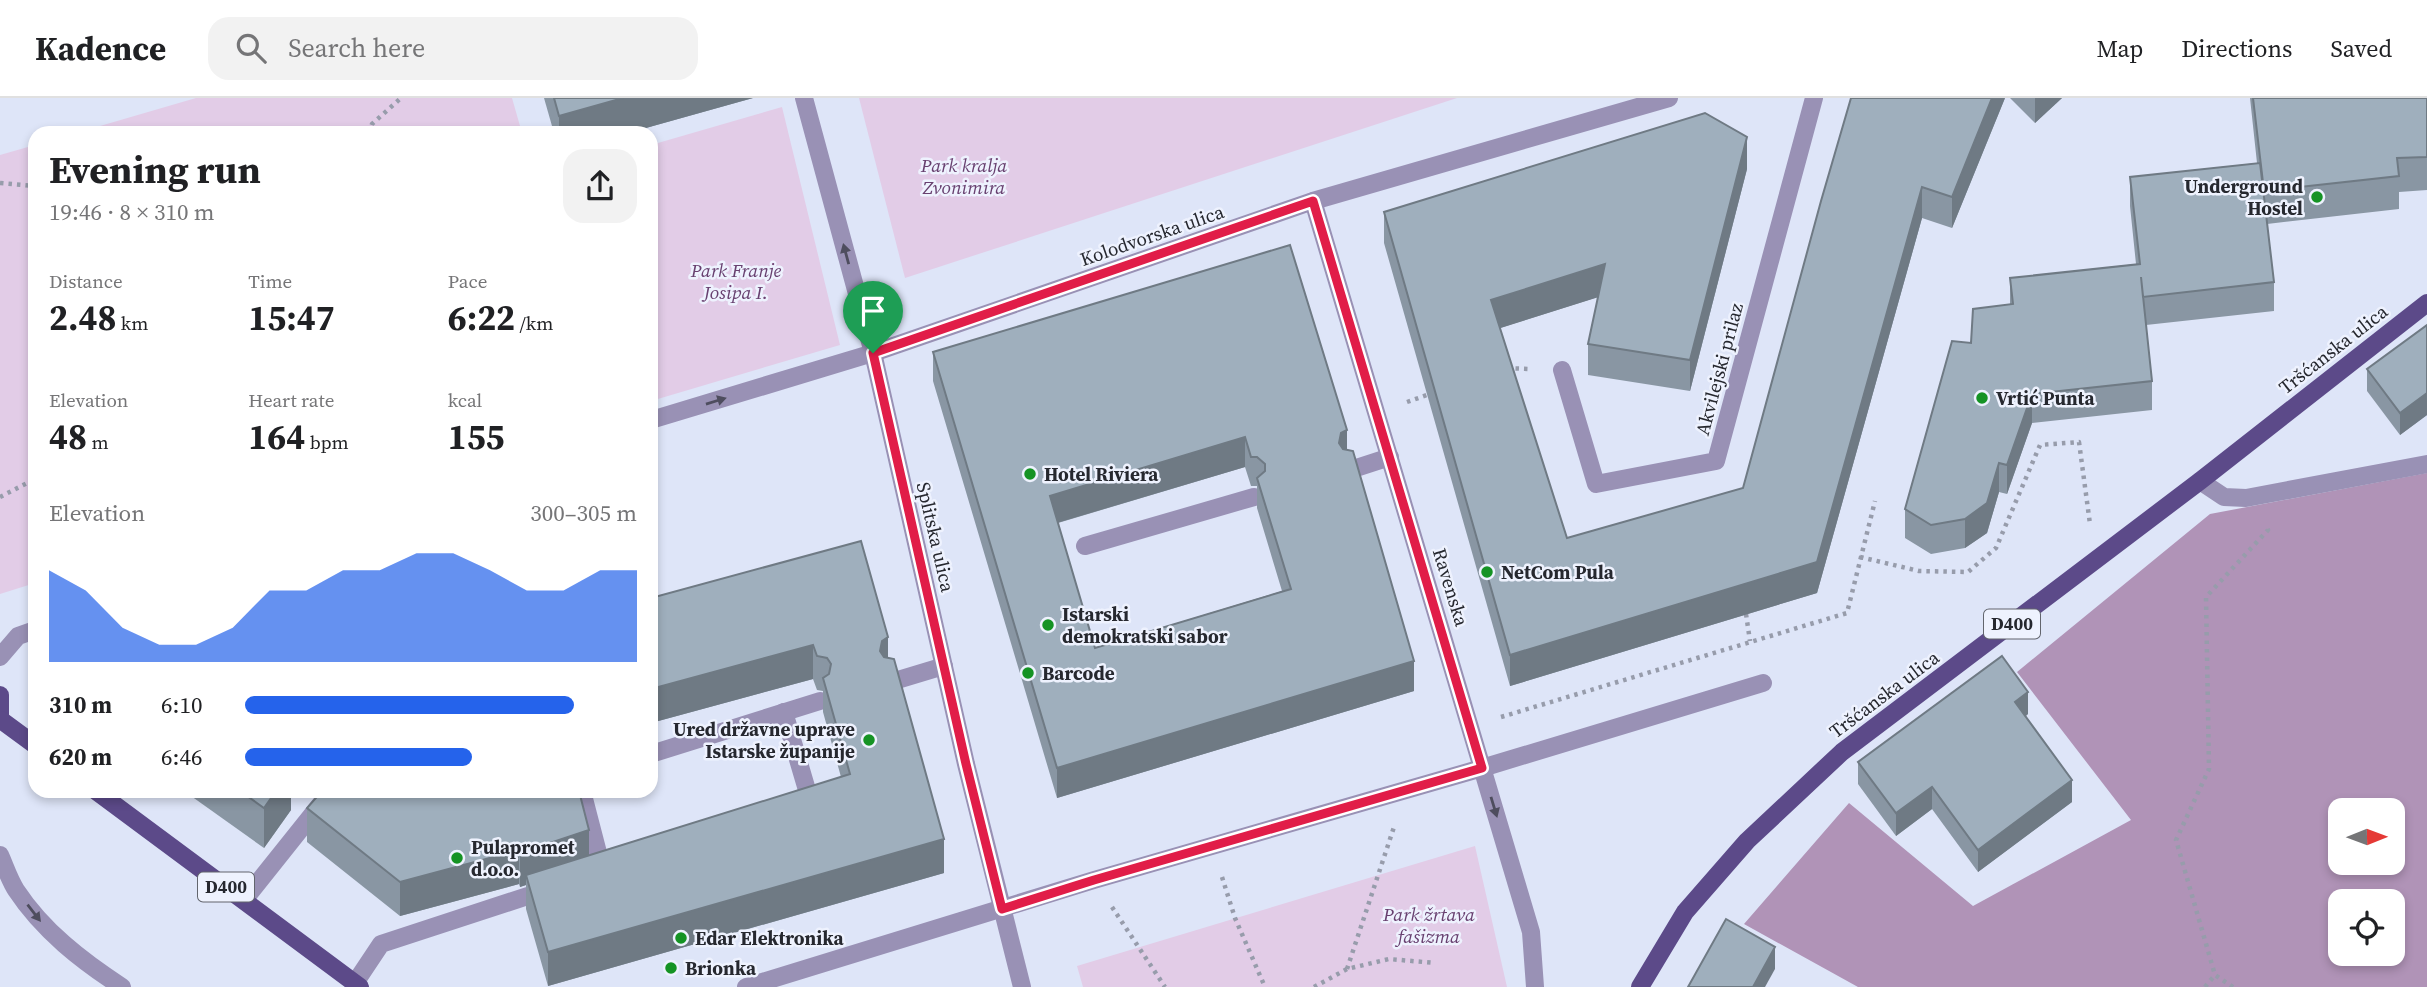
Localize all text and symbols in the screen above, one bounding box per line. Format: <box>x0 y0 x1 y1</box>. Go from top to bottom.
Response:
search box <box>208 17 698 80</box>
text: Kadence <box>35 26 166 71</box>
icon: search <box>232 29 270 67</box>
text: Search here <box>288 30 425 66</box>
text: Map <box>2096 32 2143 65</box>
text: Directions <box>2181 32 2292 65</box>
text: Saved <box>2330 32 2392 65</box>
text: Evening run <box>49 144 261 196</box>
button: share <box>563 149 637 223</box>
park label: Park kralja Zvonimira <box>920 152 1007 200</box>
place label: Underground Hostel <box>2184 173 2303 221</box>
marker: Underground Hostel <box>2309 189 2325 205</box>
text: 19:46 · 8 × 310 m <box>49 196 215 228</box>
street label: Kolodvorska ulica <box>1077 198 1228 272</box>
one-way arrow <box>840 242 851 264</box>
park label: Park Franje Josipa I. <box>690 257 782 305</box>
text: Distance <box>49 268 123 294</box>
text: Time <box>248 268 292 294</box>
text: Pace <box>448 268 487 294</box>
pin <box>843 281 903 353</box>
icon: arrive <box>854 292 892 330</box>
text: 2.48 <box>49 294 116 342</box>
text: 15:47 <box>248 294 335 342</box>
text: 6:22 <box>448 294 515 342</box>
street label: Tršćanska ulica <box>2273 298 2393 400</box>
street label: Akvilejski prilaz <box>1689 300 1749 438</box>
text: km <box>116 310 148 336</box>
text: /km <box>515 310 553 336</box>
place label: Vrtić Punta <box>1996 385 2095 411</box>
text: Elevation <box>49 387 128 413</box>
text: Heart rate <box>248 387 334 413</box>
text: kcal <box>448 387 482 413</box>
marker: Vrtić Punta <box>1974 390 1990 406</box>
one-way arrow <box>706 395 727 405</box>
text: 48 <box>49 413 87 461</box>
text: 164 <box>248 413 305 461</box>
text: 155 <box>448 413 505 461</box>
text: m <box>87 429 109 455</box>
text: bpm <box>305 429 349 455</box>
place label: Hotel Riviera <box>1044 461 1159 487</box>
marker: Hotel Riviera <box>1022 466 1038 482</box>
street label: Splitska ulica <box>911 480 961 595</box>
text: Elevation <box>49 497 145 529</box>
text: 300–305 m <box>530 497 637 529</box>
street label: Ravenska <box>1427 545 1475 629</box>
place label: NetCom Pula <box>1501 559 1615 585</box>
marker: NetCom Pula <box>1479 564 1495 580</box>
place label: Istarski demokratski sabor <box>1062 601 1228 649</box>
road number: D400 <box>1984 610 2040 638</box>
marker: Istarski demokratski sabor <box>1040 617 1056 633</box>
street label: Tršćanska ulica <box>1824 644 1944 744</box>
place label: Barcode <box>1042 660 1115 686</box>
marker: Barcode <box>1020 665 1036 681</box>
text: 310 m <box>49 689 112 721</box>
text: 6:10 <box>161 689 202 721</box>
place label: Ured državne uprave Istarske županije <box>673 716 855 764</box>
marker: Ured državne uprave Istarske županije <box>861 732 877 748</box>
text: 620 m <box>49 741 112 773</box>
text: 6:46 <box>161 741 202 773</box>
one-way arrow <box>1489 796 1499 817</box>
north arrow <box>2328 798 2404 875</box>
map controls <box>2328 798 2405 966</box>
place label: Pulapromet d.o.o. <box>471 834 575 882</box>
marker: Pulapromet d.o.o. <box>449 850 465 866</box>
road number: D400 <box>198 872 254 902</box>
button: locate <box>2328 889 2405 966</box>
park label: Park žrtava fašizma <box>1382 901 1475 949</box>
one-way arrow <box>27 904 42 922</box>
place label: Edar Elektronika <box>695 925 845 951</box>
marker: Edar Elektronika <box>673 930 689 946</box>
place label: Brionka <box>685 955 757 981</box>
marker: Brionka <box>663 960 679 976</box>

